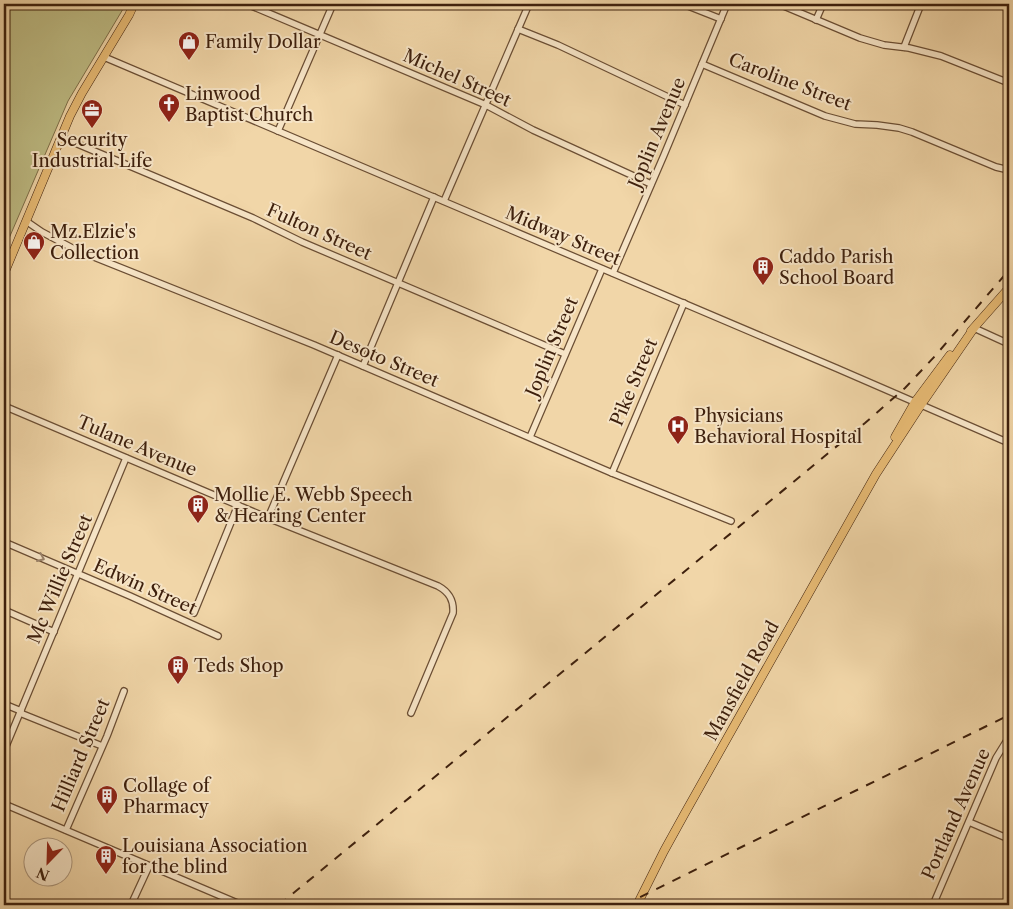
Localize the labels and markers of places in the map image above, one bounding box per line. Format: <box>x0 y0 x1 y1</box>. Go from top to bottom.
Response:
shop icon: Family Dollar <box>177 30 201 61</box>
place label: Family Dollar <box>205 31 321 53</box>
place label: Linwood Baptist Church <box>185 83 313 126</box>
church icon: Linwood Baptist Church <box>157 92 181 123</box>
office icon: Security Industrial Life <box>80 98 104 129</box>
place label: Security Industrial Life <box>32 129 152 172</box>
place label: Mz.Elzie's Collection <box>50 221 139 264</box>
shop icon: Mz.Elzie's Collection <box>22 230 46 261</box>
place label: Caddo Parish School Board <box>779 246 894 289</box>
building icon: Caddo Parish School Board <box>751 255 775 286</box>
place label: Physicians Behavioral Hospital <box>694 405 862 448</box>
hospital icon: Physicians Behavioral Hospital <box>666 414 690 445</box>
place label: Mollie E. Webb Speech & Hearing Center <box>214 484 413 527</box>
building icon: Mollie E. Webb Speech & Hearing Center <box>186 493 210 524</box>
building icon: Teds Shop <box>166 654 190 685</box>
place label: Teds Shop <box>194 655 284 677</box>
place label: Collage of Pharmacy <box>123 775 212 818</box>
building icon: Collage of Pharmacy <box>95 784 119 815</box>
place label: Louisiana Association for the blind <box>122 835 307 878</box>
building icon: Louisiana Association for the blind <box>94 844 118 875</box>

